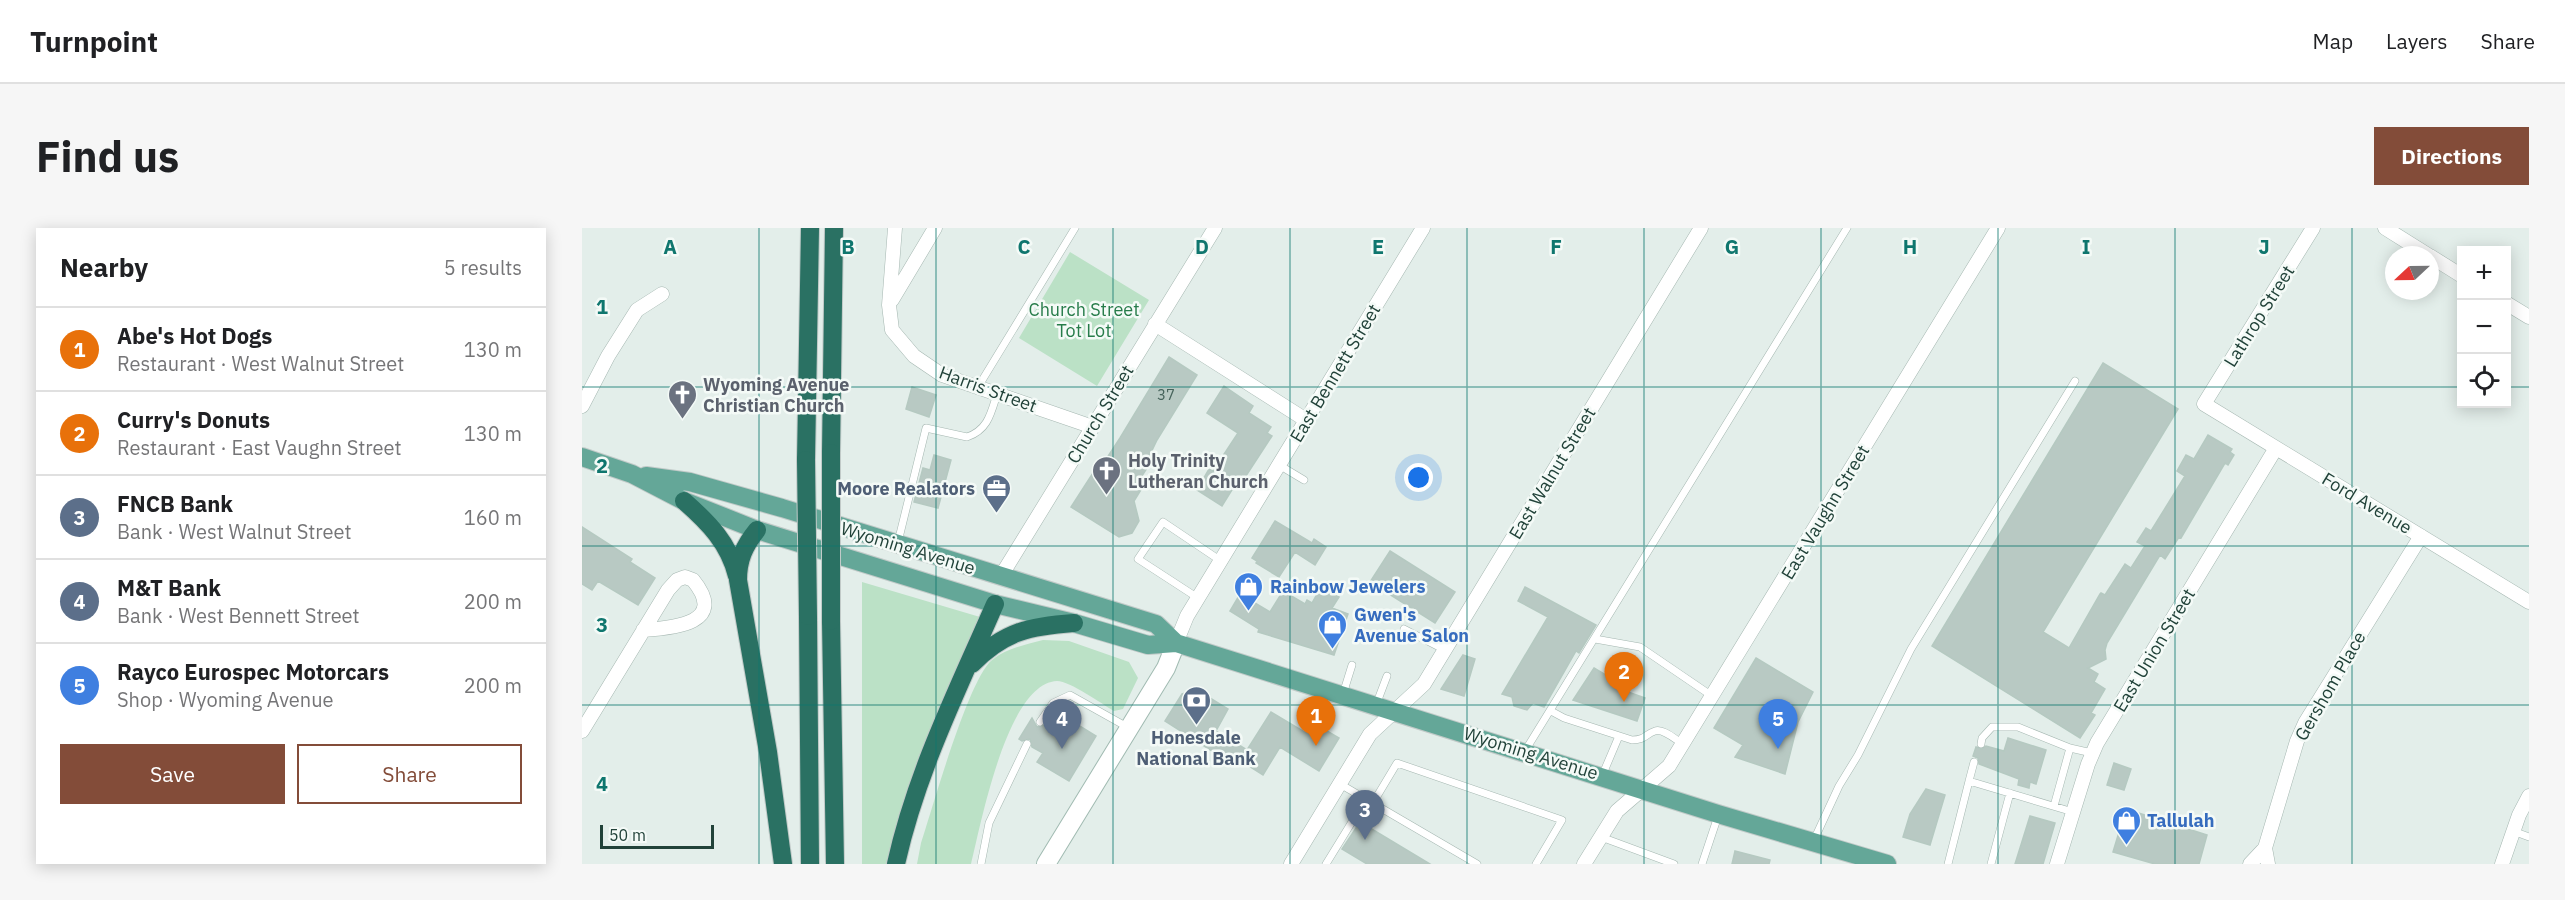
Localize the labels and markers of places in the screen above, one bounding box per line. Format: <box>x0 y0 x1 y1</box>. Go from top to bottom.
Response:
place label: Wyoming Avenue Christian Church <box>703 373 849 417</box>
church icon: Wyoming Avenue Christian Church <box>666 378 698 420</box>
place label: Holy Trinity Lutheran Church <box>1128 449 1269 493</box>
church icon: Holy Trinity Lutheran Church <box>1091 454 1123 496</box>
office icon: Moore Realators <box>980 472 1012 514</box>
place label: Moore Realators <box>837 477 975 500</box>
shop icon: Rainbow Jewelers <box>1233 570 1265 612</box>
place label: Rainbow Jewelers <box>1270 575 1425 598</box>
place label: Gwen's Avenue Salon <box>1354 603 1469 647</box>
shop icon: Gwen's Avenue Salon <box>1317 608 1349 650</box>
pin: 2 <box>1604 652 1644 702</box>
bank icon: Honesdale National Bank <box>1180 684 1212 726</box>
pin: 1 <box>1296 696 1336 746</box>
pin: 4 <box>1042 700 1082 749</box>
pin: 5 <box>1758 700 1798 749</box>
place label: Honesdale National Bank <box>1136 726 1256 770</box>
pin: 3 <box>1346 790 1384 840</box>
shop icon: Tallulah <box>2110 804 2142 846</box>
place label: Tallulah <box>2147 809 2214 832</box>

